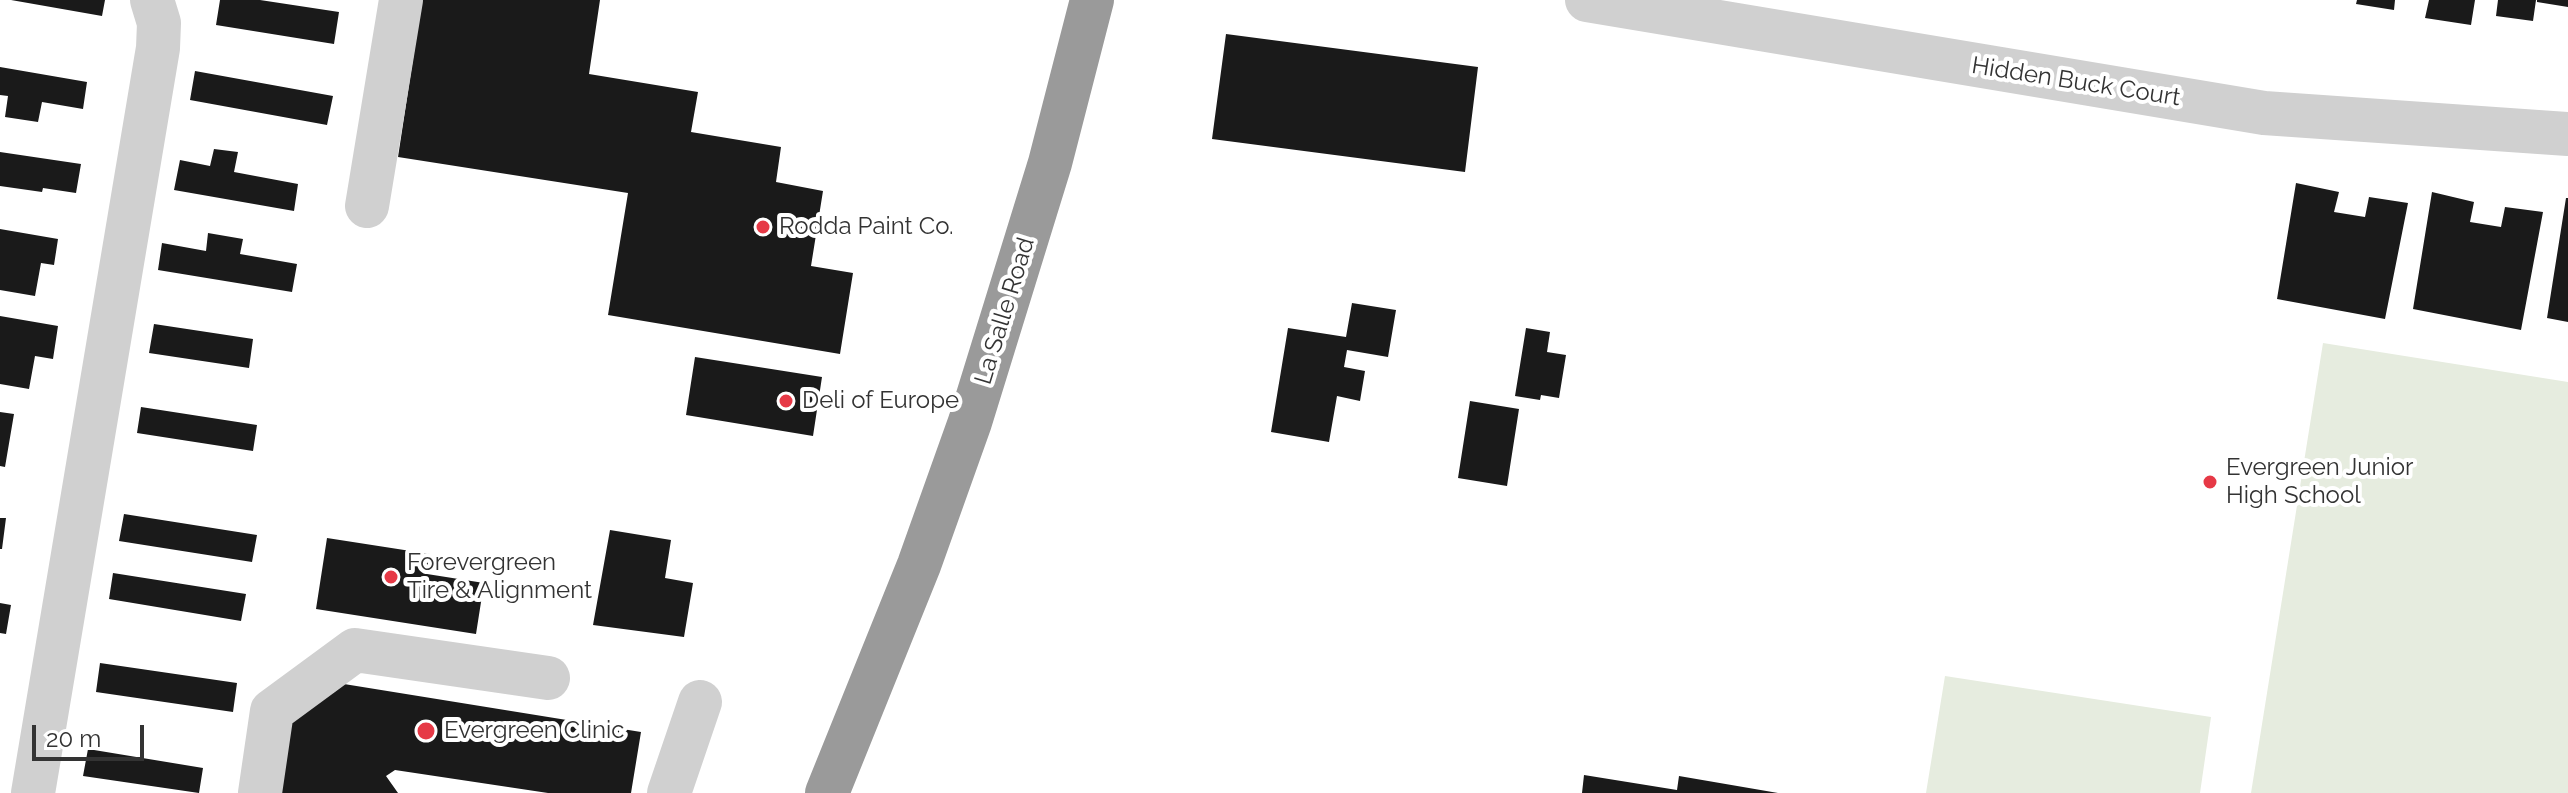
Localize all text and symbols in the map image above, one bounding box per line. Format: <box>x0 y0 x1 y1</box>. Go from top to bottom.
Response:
street label: Hidden Buck Court <box>1970 51 2182 113</box>
place label: Rodda Paint Co. <box>779 213 954 241</box>
marker: Rodda Paint Co. <box>754 218 772 236</box>
street label: La Salle Road <box>969 234 1041 388</box>
place label: Deli of Europe <box>802 387 959 415</box>
marker: Deli of Europe <box>777 392 795 410</box>
place label: Evergreen Junior High School <box>2226 454 2413 510</box>
marker: Evergreen Junior High School <box>2201 473 2219 491</box>
place label: Forevergreen Tire & Alignment <box>407 549 592 605</box>
marker: Forevergreen Tire & Alignment <box>382 568 400 586</box>
scale bar <box>36 709 148 759</box>
place label: Evergreen Clinic <box>444 717 624 745</box>
marker: Evergreen Clinic <box>415 720 437 742</box>
text: 20 m <box>46 724 101 753</box>

